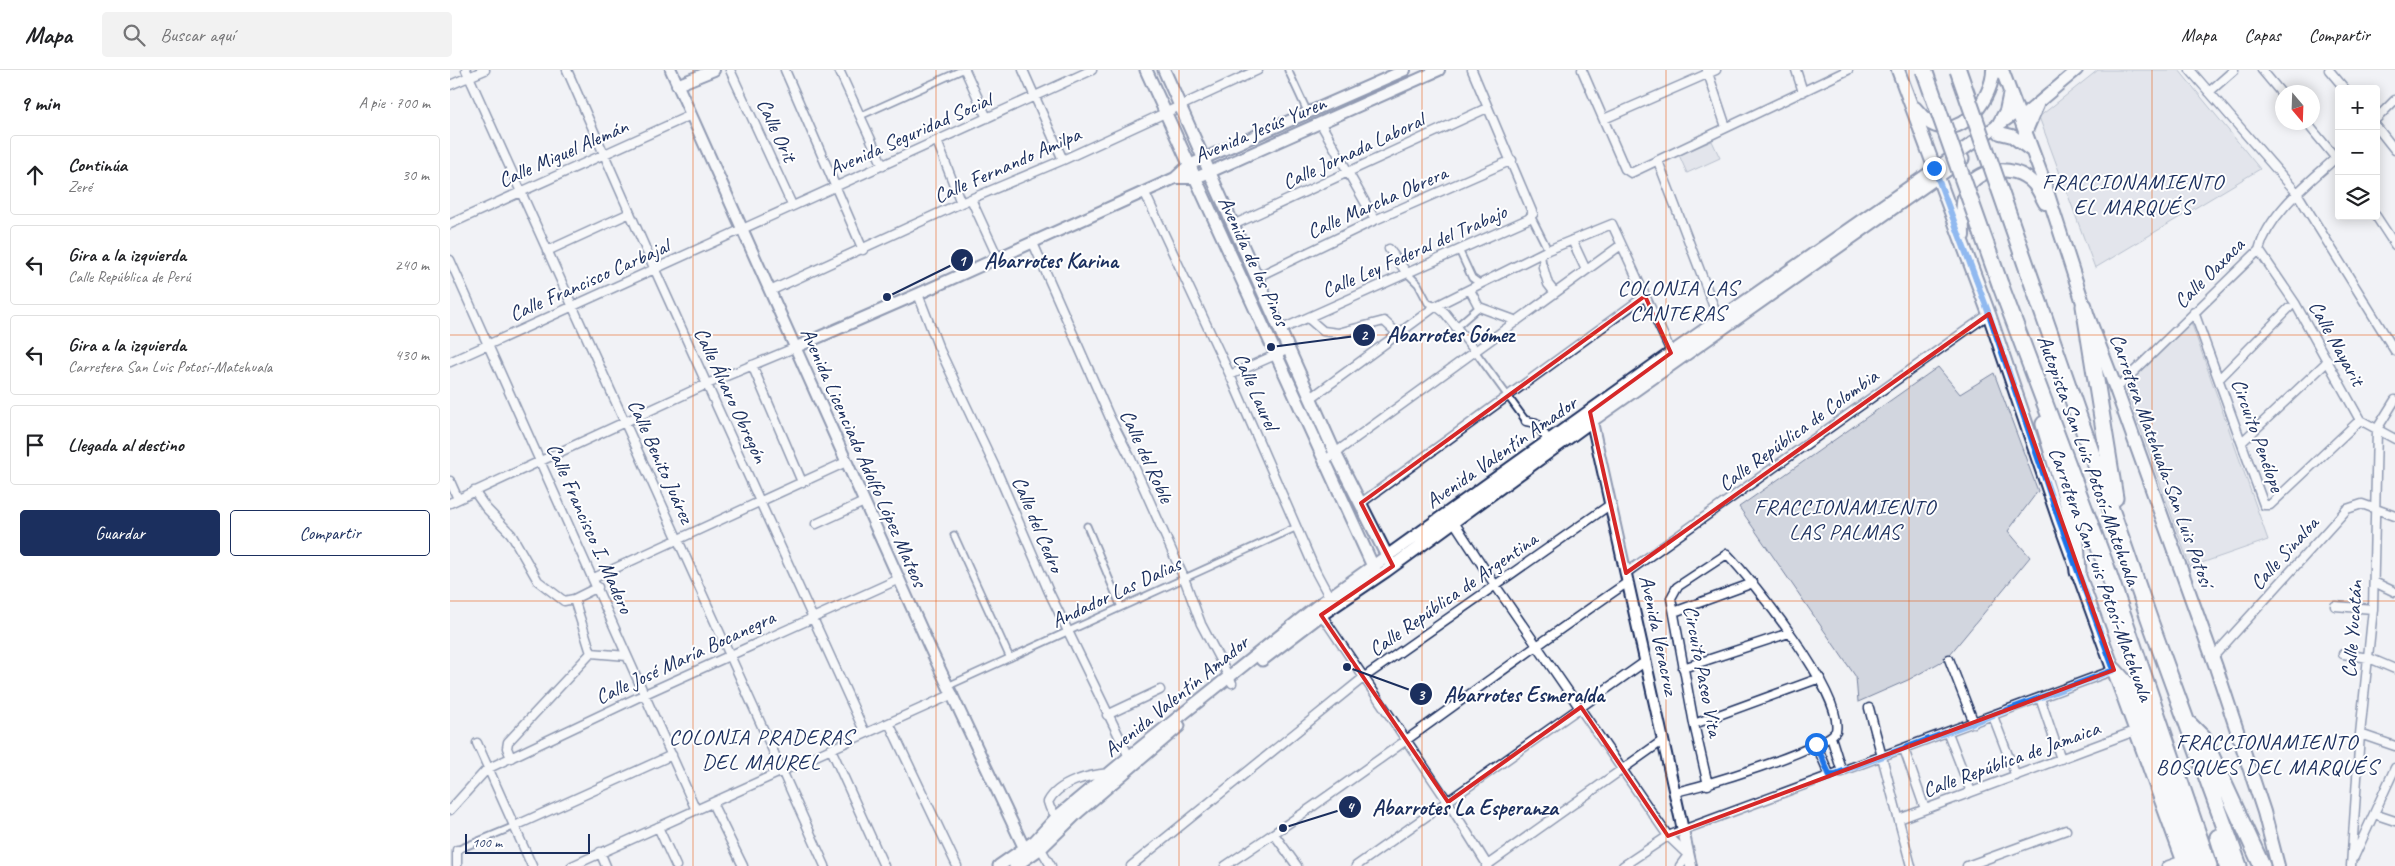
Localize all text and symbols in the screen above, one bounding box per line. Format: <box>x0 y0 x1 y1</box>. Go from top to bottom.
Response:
search box <box>102 12 452 57</box>
text: Mapa <box>25 20 72 50</box>
icon: search <box>120 21 148 49</box>
text: Buscar aquí <box>160 23 235 47</box>
text: Mapa <box>2181 24 2216 46</box>
text: Capas <box>2244 24 2281 46</box>
text: Compartir <box>2309 24 2370 46</box>
street label: Avenida Seguridad Social <box>825 85 998 182</box>
north arrow <box>2275 85 2320 130</box>
map controls <box>2335 85 2380 220</box>
button: + <box>2335 85 2380 130</box>
street label: Avenida Jesús Yuren <box>1190 89 1331 168</box>
text: 9 min <box>20 90 60 116</box>
text: A pie · 700 m <box>359 93 430 113</box>
street label: Calle Orit <box>751 94 804 168</box>
street label: Calle Jornada Laboral <box>1278 105 1431 195</box>
street label: Calle Miguel Alemán <box>494 113 632 193</box>
street label: Calle Fernando Amilpa <box>930 120 1086 209</box>
button: − <box>2335 130 2380 175</box>
text: Continúa <box>68 153 127 177</box>
route end <box>1923 157 1946 180</box>
street label: Calle Marcha Obrera <box>1303 158 1453 245</box>
icon: ahead <box>21 161 49 189</box>
text: 30 m <box>402 165 429 185</box>
district label: FRACCIONAMIENTO EL MARQUÉS <box>2042 168 2225 221</box>
button: layers <box>2335 175 2380 220</box>
text: Zeré <box>68 177 92 197</box>
street label: Avenida de los Pinos <box>1213 192 1296 332</box>
street label: Calle Ley Federal del Trabajo <box>1317 198 1512 304</box>
street label: Calle Oaxaca <box>2168 231 2251 314</box>
street label: Calle Francisco Carbajal <box>505 232 676 327</box>
callout: Abarrotes Karina <box>950 242 1128 279</box>
text: Gira a la izquierda <box>68 243 186 267</box>
text: Abarrotes Karina <box>984 247 1120 275</box>
icon: left <box>21 251 49 279</box>
text: 1 <box>959 252 968 271</box>
text: 240 m <box>395 255 429 275</box>
text: Calle República de Perú <box>68 267 190 287</box>
district label: COLONIA LAS CANTERAS <box>1618 274 1742 327</box>
street label: Calle Nayarit <box>2303 296 2372 392</box>
callout: Abarrotes Gómez <box>1351 316 1524 353</box>
text: Abarrotes Gómez <box>1386 321 1517 349</box>
street label: Calle Álvaro Obregón <box>688 323 774 467</box>
street label: Avenida Licenciado Adolfo López Mateos <box>795 323 934 592</box>
text: 2 <box>1361 326 1369 345</box>
street label: Carretera Matehuala-San Luis Potosí <box>2104 330 2221 594</box>
street label: Autopista San Luis Potosí-Matehuala <box>2032 331 2147 590</box>
text: Gira a la izquierda <box>68 333 186 357</box>
icon: left <box>21 341 49 369</box>
text: 430 m <box>395 345 429 365</box>
street label: Calle Laurel <box>1228 349 1286 437</box>
text: Carretera San Luis Potosí-Matehuala <box>68 357 272 377</box>
street label: Calle República de Colombia <box>1713 362 1885 497</box>
street label: Circuito Penélope <box>2226 375 2291 496</box>
street label: Avenida Valentín Amador <box>1420 389 1584 514</box>
street label: Calle Benito Juárez <box>622 395 701 529</box>
street label: Calle del Roble <box>1114 405 1180 508</box>
icon: arrive <box>21 431 49 459</box>
text: Llegada al destino <box>68 433 184 457</box>
street label: Calle Francisco I. Madero <box>541 439 640 619</box>
street label: Carretera San Luis Potosí-Matehuala <box>2043 444 2160 706</box>
street label: Calle del Cedro <box>1006 472 1071 578</box>
district label: FRACCIONAMIENTO LAS PALMAS <box>1754 493 1937 546</box>
street label: Calle Sinaloa <box>2244 509 2326 595</box>
button: Guardar <box>20 510 220 556</box>
button: Compartir <box>230 510 430 556</box>
street label: Calle República de Argentina <box>1364 525 1544 662</box>
street label: Andador Las Dalias <box>1047 550 1187 633</box>
street label: Avenida Veracruz <box>1634 573 1685 699</box>
street label: Calle Yucatán <box>2336 579 2368 679</box>
street label: Calle José María Bocanegra <box>591 603 780 710</box>
street label: Circuito Paseo Vita <box>1678 603 1729 741</box>
street label: Avenida Valentín Amador <box>1098 628 1256 762</box>
callout: Abarrotes Esmeralda <box>1408 676 1615 713</box>
text: Abarrotes Esmeralda <box>1444 681 1606 709</box>
text: 3 <box>1418 686 1426 705</box>
street label: Calle República de Jamaica <box>1919 714 2105 803</box>
district label: COLONIA PRADERAS DEL MAUREL <box>669 723 857 776</box>
district label: FRACCIONAMIENTO BOSQUES DEL MARQUÉS <box>2156 728 2382 781</box>
route start <box>1805 733 1828 756</box>
callout: Abarrotes La Esperanza <box>1337 789 1567 826</box>
text: Abarrotes La Esperanza <box>1372 794 1560 822</box>
text: 4 <box>1347 798 1356 817</box>
scale bar <box>465 831 590 854</box>
text: 100 m <box>472 834 502 851</box>

